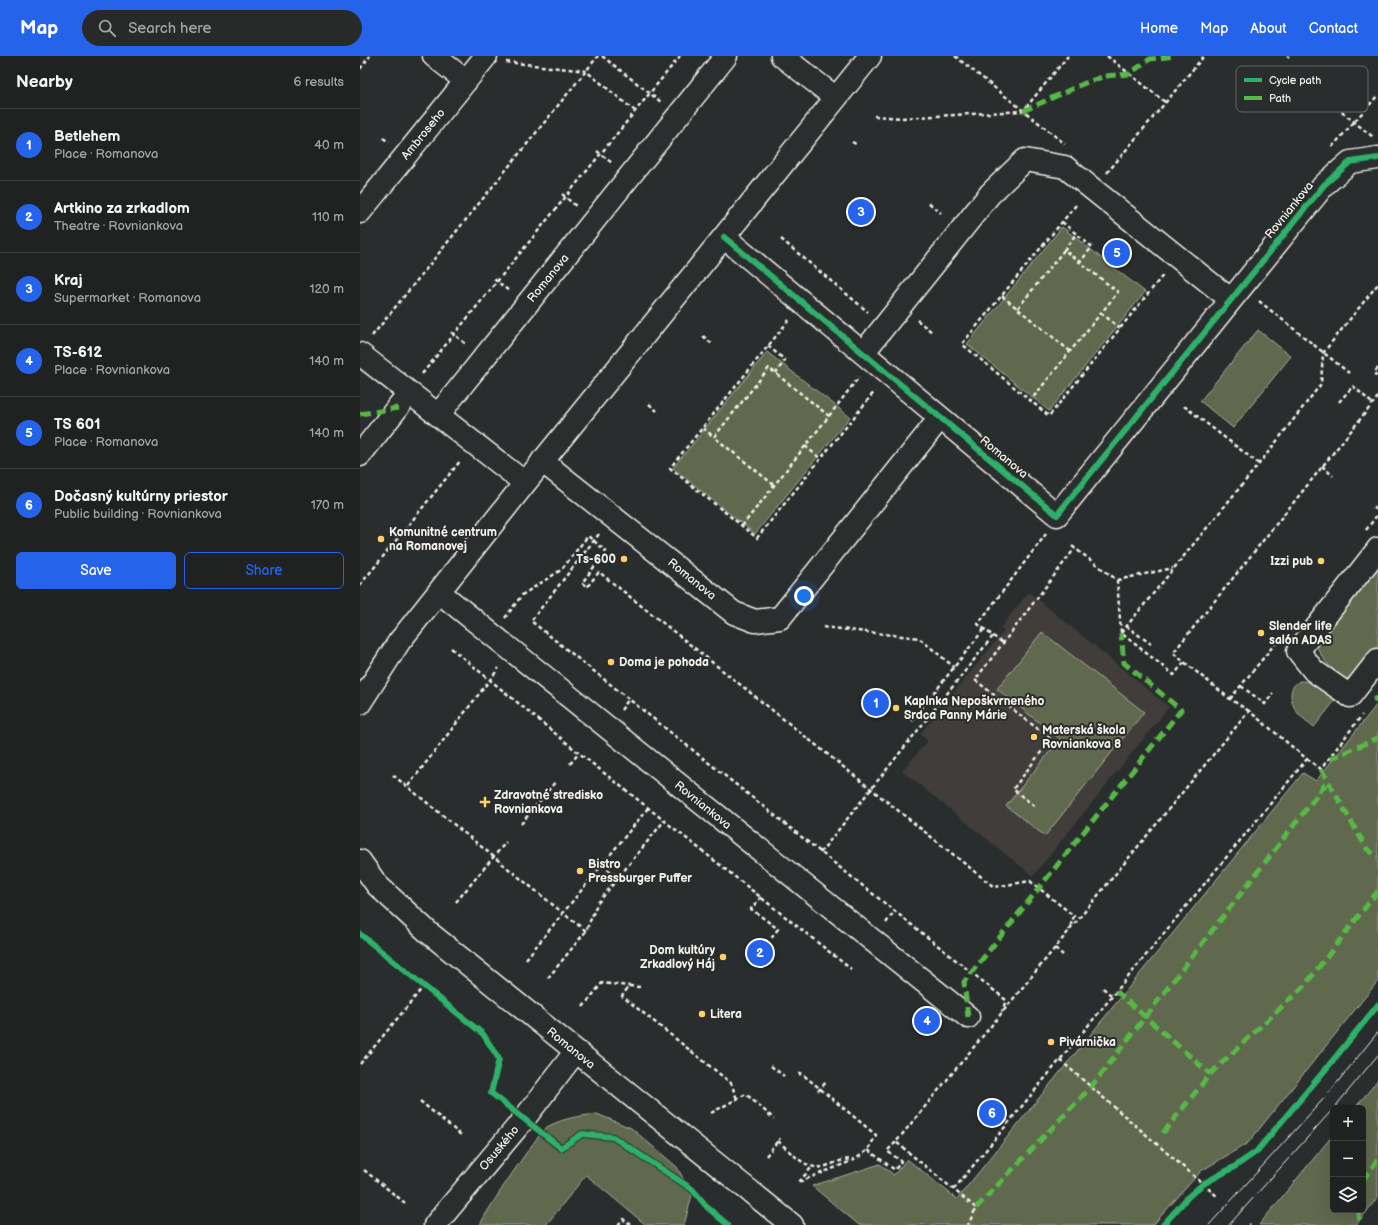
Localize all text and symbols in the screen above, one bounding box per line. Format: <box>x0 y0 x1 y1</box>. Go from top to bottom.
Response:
search box <box>82 10 362 46</box>
text: Map <box>20 17 58 40</box>
icon: search <box>96 17 118 39</box>
text: Search here <box>128 19 211 38</box>
text: Home <box>1140 20 1178 37</box>
text: Map <box>1200 20 1228 37</box>
text: About <box>1250 20 1287 37</box>
text: Contact <box>1309 20 1358 37</box>
legend <box>1236 66 1368 112</box>
text: Nearby <box>16 72 73 92</box>
text: 6 results <box>294 74 344 90</box>
text: Cycle path <box>1269 74 1321 87</box>
text: Path <box>1269 92 1291 105</box>
street label: Ambroseho <box>398 106 449 163</box>
text: Betlehem <box>54 127 120 146</box>
text: 1 <box>26 137 32 153</box>
text: 40 m <box>314 137 344 153</box>
text: Place · Romanova <box>54 146 158 162</box>
street label: Rovniankova <box>1262 179 1317 242</box>
pin: 3 <box>848 197 874 227</box>
text: Artkino za zrkadlom <box>54 199 190 218</box>
text: 2 <box>25 209 33 225</box>
text: 110 m <box>312 209 344 225</box>
text: Theatre · Rovniankova <box>54 218 183 234</box>
pin: 5 <box>1104 238 1130 268</box>
street label: Romanova <box>524 251 573 306</box>
text: Kraj <box>54 271 82 290</box>
text: 3 <box>25 281 33 297</box>
text: 120 m <box>309 281 344 297</box>
text: Supermarket · Romanova <box>54 290 201 306</box>
text: TS-612 <box>54 343 102 362</box>
text: 4 <box>25 353 33 369</box>
text: 140 m <box>309 353 344 369</box>
text: Place · Rovniankova <box>54 362 170 378</box>
text: TS 601 <box>54 415 100 434</box>
text: 5 <box>25 425 33 441</box>
text: 140 m <box>309 425 344 441</box>
street label: Romanova <box>977 433 1031 482</box>
text: Place · Romanova <box>54 434 158 450</box>
text: Dočasný kultúrny priestor <box>54 487 228 506</box>
text: 6 <box>25 497 33 513</box>
text: 170 m <box>311 497 344 513</box>
text: Public building · Rovniankova <box>54 506 222 522</box>
place label: Komunitné centrum na Romanovej <box>389 525 497 554</box>
marker: Komunitné centrum na Romanovej <box>376 534 386 544</box>
button: Save <box>16 552 176 589</box>
button: Share <box>184 552 344 589</box>
place label: Ts-600 <box>576 552 616 567</box>
marker: Ts-600 <box>619 554 629 564</box>
place label: Izzi pub <box>1270 554 1313 569</box>
street label: Romanova <box>664 555 719 604</box>
marker: Izzi pub <box>1316 556 1326 566</box>
your location <box>794 586 814 606</box>
place label: Slender life salón ADAS <box>1269 619 1332 648</box>
marker: Slender life salón ADAS <box>1256 628 1266 638</box>
place label: Doma je pohoda <box>619 655 709 670</box>
marker: Doma je pohoda <box>606 657 616 667</box>
pin: 1 <box>863 688 889 718</box>
place label: Kaplnka Nepoškvrneného Srdca Panny Márie <box>904 694 1045 723</box>
marker: Kaplnka Nepoškvrneného Srdca Panny Márie <box>891 703 901 713</box>
place label: Materská škola Rovniankova 8 <box>1042 723 1126 752</box>
marker: Materská škola Rovniankova 8 <box>1029 732 1039 742</box>
street label: Rovniankova <box>671 778 734 833</box>
place label: Zdravotné stredisko Rovniankova <box>494 788 603 817</box>
marker: Zdravotné stredisko Rovniankova <box>479 796 491 808</box>
place label: Bistro Pressburger Puffer <box>588 857 692 886</box>
marker: Bistro Pressburger Puffer <box>575 866 585 876</box>
pin: 2 <box>747 938 773 968</box>
place label: Dom kultúry Zrkadlový Háj <box>640 943 716 972</box>
marker: Dom kultúry Zrkadlový Háj <box>718 952 728 962</box>
pin: 4 <box>914 1006 940 1036</box>
place label: Litera <box>710 1007 742 1022</box>
marker: Litera <box>697 1009 707 1019</box>
street label: Romanova <box>543 1024 598 1073</box>
place label: Pivárnička <box>1059 1035 1116 1050</box>
marker: Pivárnička <box>1046 1037 1056 1047</box>
pin: 6 <box>979 1098 1005 1128</box>
map controls <box>1330 1105 1366 1213</box>
button: + <box>1330 1105 1366 1141</box>
street label: Osuského <box>476 1123 523 1174</box>
button: − <box>1330 1141 1366 1177</box>
button: layers <box>1330 1177 1366 1213</box>

